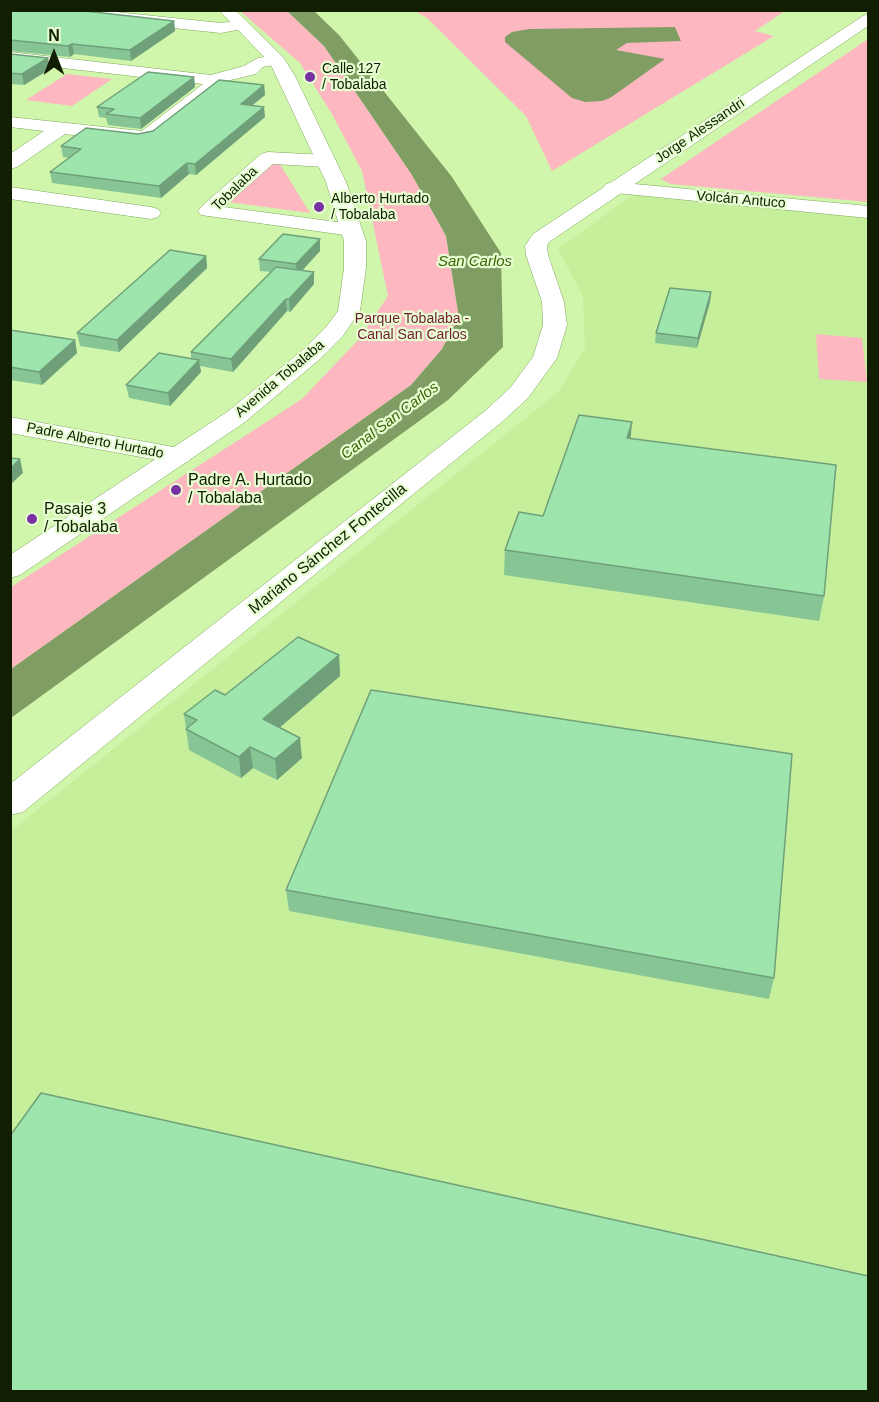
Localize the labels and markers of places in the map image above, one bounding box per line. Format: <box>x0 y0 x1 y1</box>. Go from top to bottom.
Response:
place label: Calle 127 / Tobalaba <box>322 61 387 94</box>
marker: Calle 127 / Tobalaba <box>303 70 317 84</box>
place label: Alberto Hurtado / Tobalaba <box>331 191 429 224</box>
marker: Alberto Hurtado / Tobalaba <box>312 200 326 214</box>
place label: Padre A. Hurtado / Tobalaba <box>188 471 312 509</box>
marker: Padre A. Hurtado / Tobalaba <box>169 483 183 497</box>
place label: Pasaje 3 / Tobalaba <box>44 500 118 538</box>
marker: Pasaje 3 / Tobalaba <box>25 512 39 526</box>

